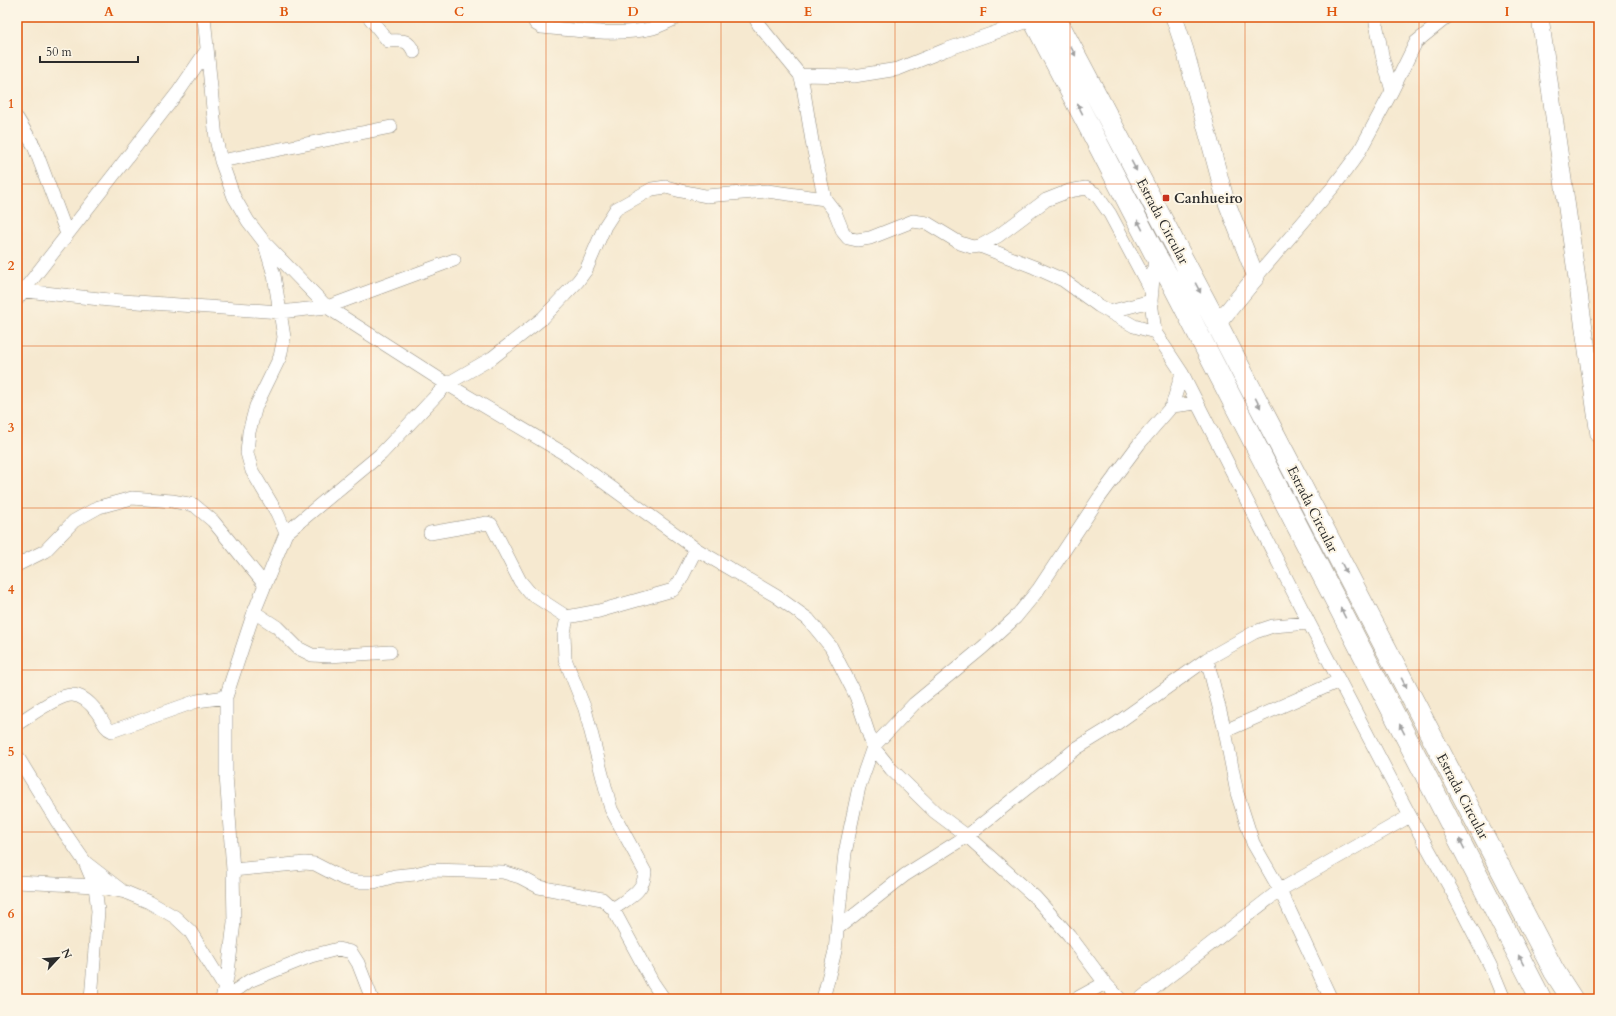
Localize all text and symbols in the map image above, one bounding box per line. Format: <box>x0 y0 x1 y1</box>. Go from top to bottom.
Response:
text: A <box>104 3 114 21</box>
text: B <box>279 3 289 21</box>
text: C <box>454 3 464 21</box>
text: D <box>627 3 639 21</box>
text: E <box>804 3 812 21</box>
text: F <box>979 3 987 21</box>
text: G <box>1152 3 1163 21</box>
text: H <box>1326 3 1338 21</box>
text: I <box>1504 3 1510 21</box>
scale bar <box>40 38 138 64</box>
text: 50 m <box>46 44 73 60</box>
one-way arrow <box>1070 46 1076 57</box>
text: 1 <box>8 95 14 113</box>
one-way arrow <box>1077 103 1083 115</box>
one-way arrow <box>1131 161 1137 172</box>
street label: Estrada Circular <box>1132 175 1194 268</box>
place label: Canhueiro <box>1174 189 1243 208</box>
marker: Canhueiro <box>1161 193 1171 203</box>
one-way arrow <box>1137 219 1143 230</box>
text: 2 <box>8 257 15 275</box>
one-way arrow <box>1195 282 1201 294</box>
one-way arrow <box>1255 397 1261 409</box>
text: 3 <box>8 419 15 437</box>
street label: Estrada Circular <box>1283 463 1343 557</box>
one-way arrow <box>1341 562 1347 574</box>
text: 4 <box>8 581 15 599</box>
one-way arrow <box>1340 607 1346 619</box>
one-way arrow <box>1401 678 1407 689</box>
one-way arrow <box>1399 723 1406 734</box>
text: 5 <box>8 743 14 761</box>
street label: Estrada Circular <box>1432 750 1494 843</box>
one-way arrow <box>1459 838 1465 850</box>
text: 6 <box>8 905 15 923</box>
north arrow <box>38 938 78 978</box>
text: N <box>58 946 76 962</box>
one-way arrow <box>1518 954 1524 966</box>

